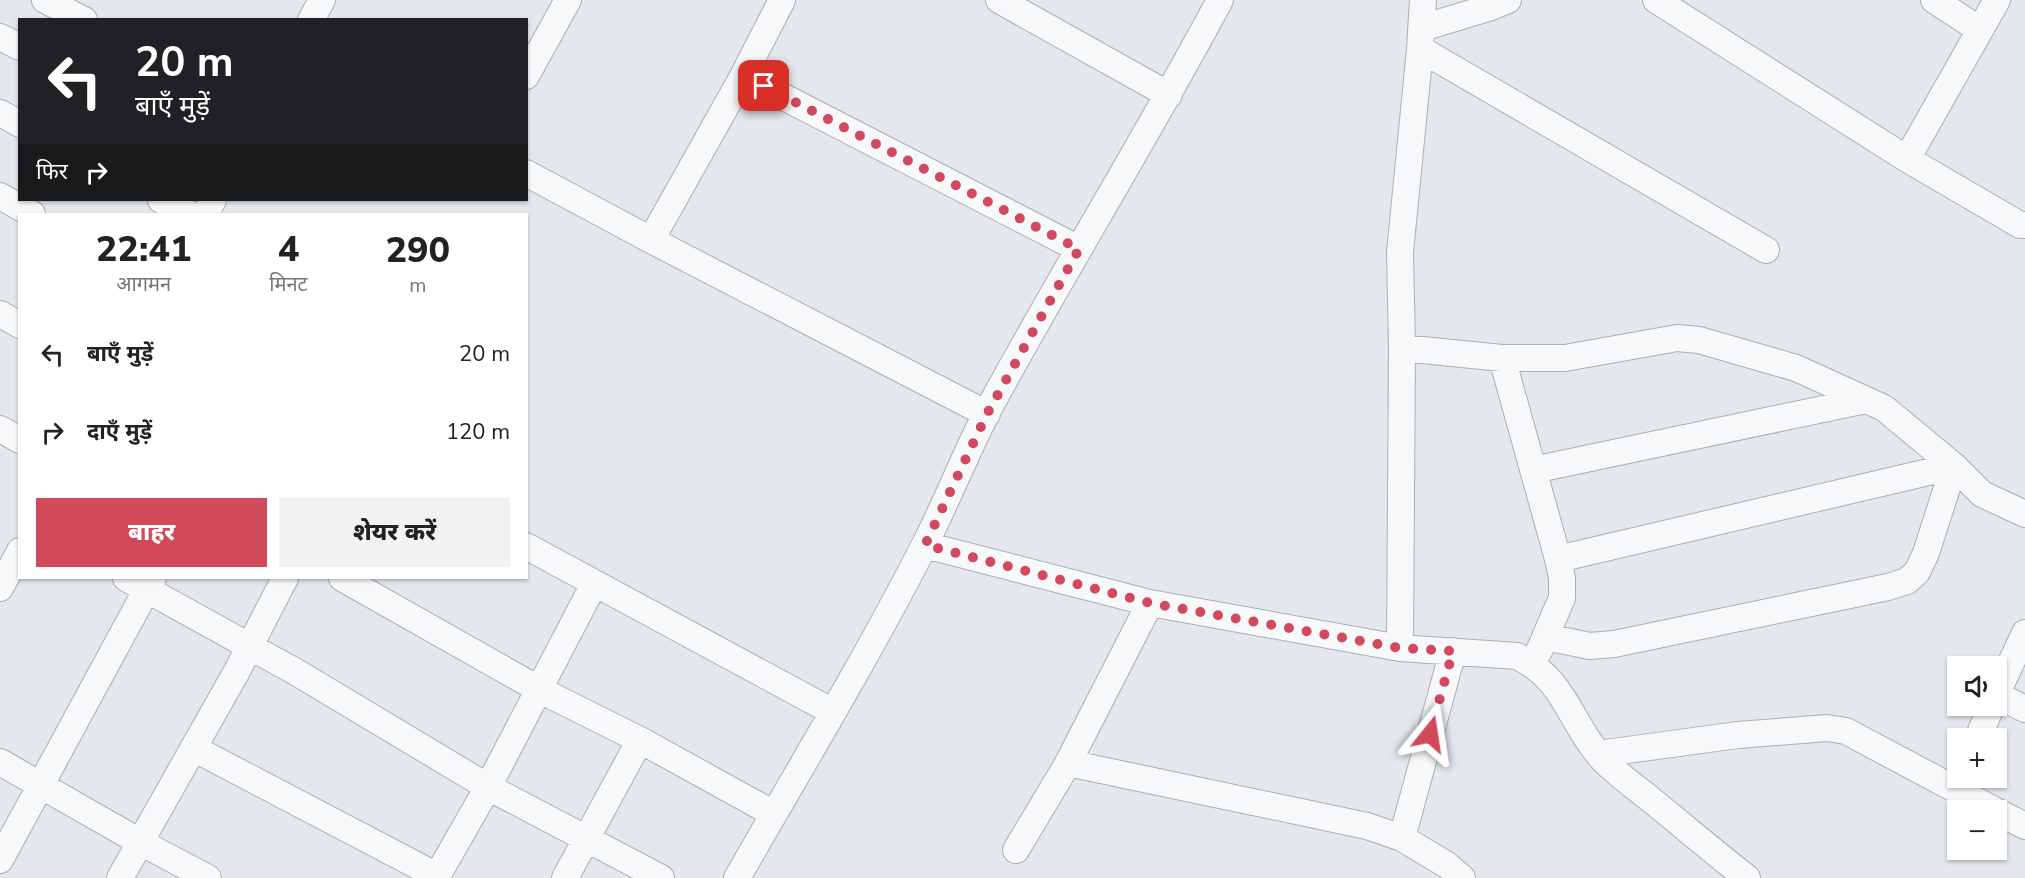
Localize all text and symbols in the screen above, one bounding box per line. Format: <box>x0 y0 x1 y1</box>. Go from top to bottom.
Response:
text: 20 m <box>135 34 234 91</box>
icon: left <box>36 42 114 120</box>
pin <box>738 60 789 111</box>
icon: arrive <box>747 69 780 102</box>
text: बाएँ मुड़ें <box>135 88 210 125</box>
icon: right <box>80 156 113 189</box>
text: फिर <box>36 157 68 187</box>
text: 22:41 <box>96 225 192 274</box>
text: 4 <box>278 225 299 274</box>
text: 290 <box>385 226 450 275</box>
text: आगमन <box>116 271 171 298</box>
text: मिनट <box>269 271 308 298</box>
text: m <box>409 272 426 299</box>
icon: left <box>36 338 69 371</box>
text: बाएँ मुड़ें <box>87 339 153 369</box>
text: 20 m <box>459 339 510 369</box>
icon: right <box>36 416 69 449</box>
text: दाएँ मुड़ें <box>87 417 152 447</box>
text: 120 m <box>446 417 510 447</box>
button: बाहर <box>36 498 267 567</box>
button: शेयर करें <box>279 498 510 567</box>
map controls <box>1947 656 2007 860</box>
button: sound <box>1947 656 2007 716</box>
position arrow <box>1398 702 1462 766</box>
button: + <box>1947 728 2007 788</box>
button: − <box>1947 800 2007 860</box>

